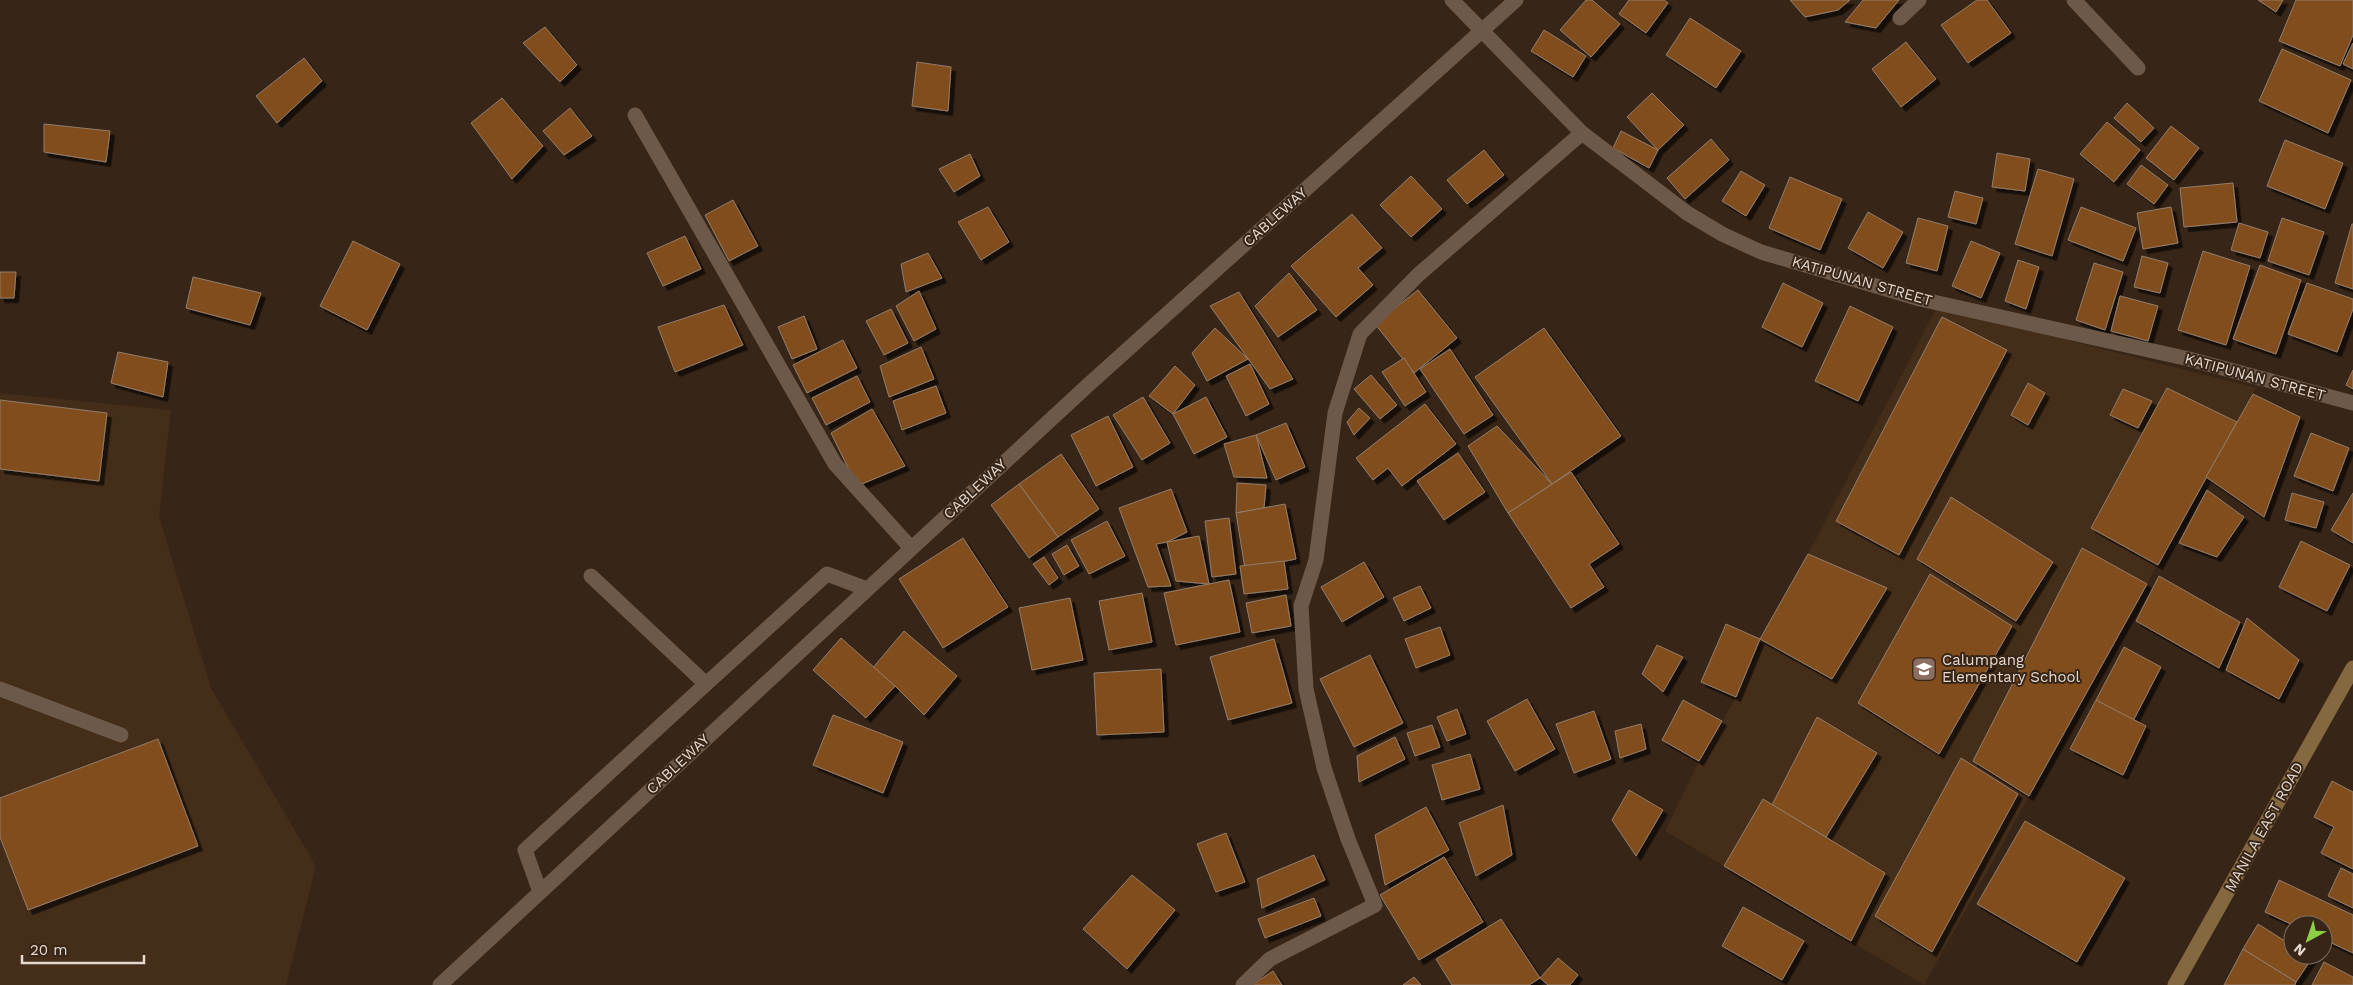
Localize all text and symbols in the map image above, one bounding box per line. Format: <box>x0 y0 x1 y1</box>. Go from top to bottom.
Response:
street label: CABLEWAY <box>1239 183 1311 250</box>
street label: KATIPUNAN STREET <box>1790 252 1934 310</box>
street label: KATIPUNAN STREET <box>2183 350 2327 404</box>
street label: CABLEWAY <box>940 455 1011 523</box>
place label: Calumpang Elementary School <box>1942 651 2081 686</box>
school or university icon: Calumpang Elementary School <box>1911 656 1937 682</box>
street label: CABLEWAY <box>643 730 714 798</box>
street label: MANILA EAST ROAD <box>2221 759 2307 895</box>
north arrow <box>2283 915 2333 965</box>
scale bar <box>22 932 145 964</box>
text: N <box>2291 940 2309 959</box>
text: 20 m <box>30 941 68 959</box>

